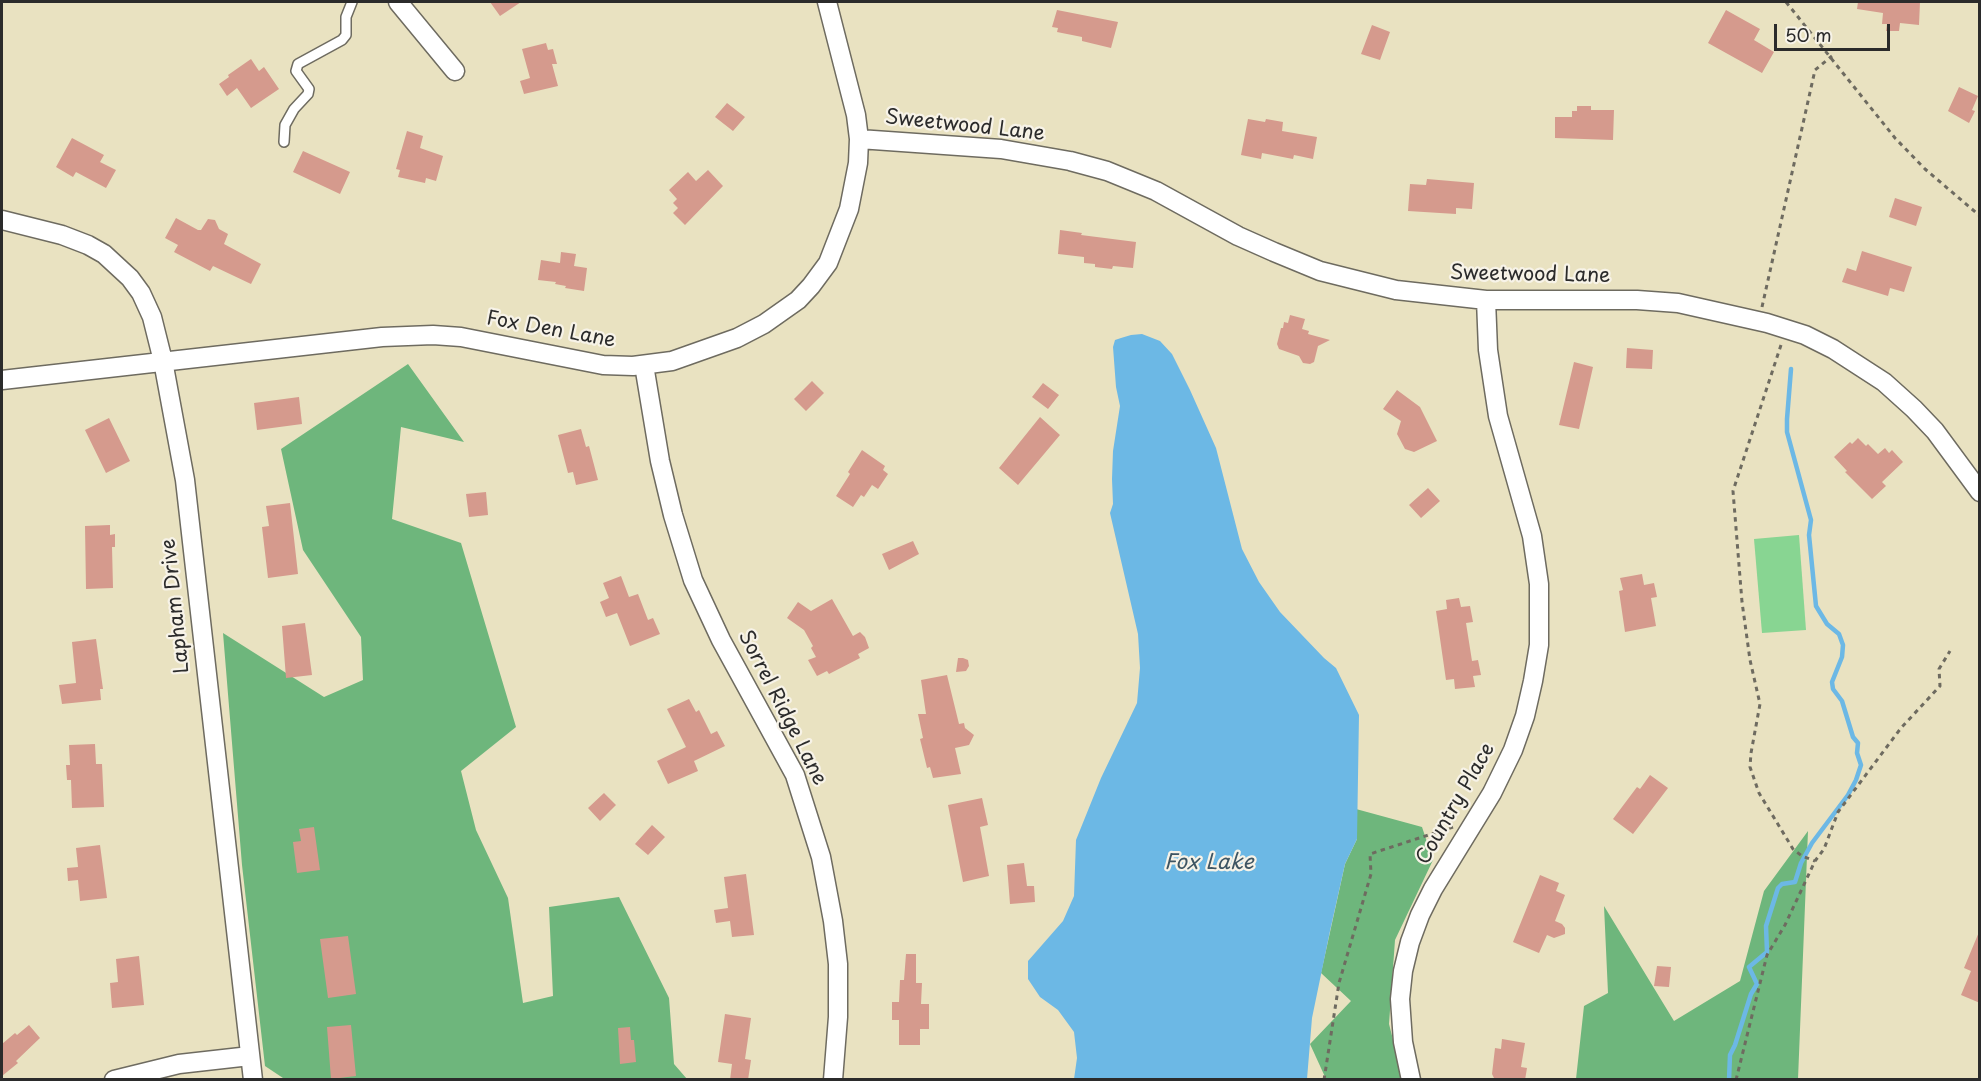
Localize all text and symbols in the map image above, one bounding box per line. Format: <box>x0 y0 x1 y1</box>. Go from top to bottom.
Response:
scale bar <box>1777 12 1892 50</box>
text: 50 m <box>1785 21 1832 48</box>
street label: Sweetwood Lane <box>884 106 1046 146</box>
street label: Sweetwood Lane <box>1450 262 1610 288</box>
street label: Fox Den Lane <box>485 307 617 353</box>
street label: Lapham Drive <box>157 537 195 675</box>
street label: Sorrel Ridge Lane <box>733 627 831 789</box>
street label: Country Place <box>1412 739 1500 869</box>
water label: Fox Lake <box>1164 850 1254 876</box>

